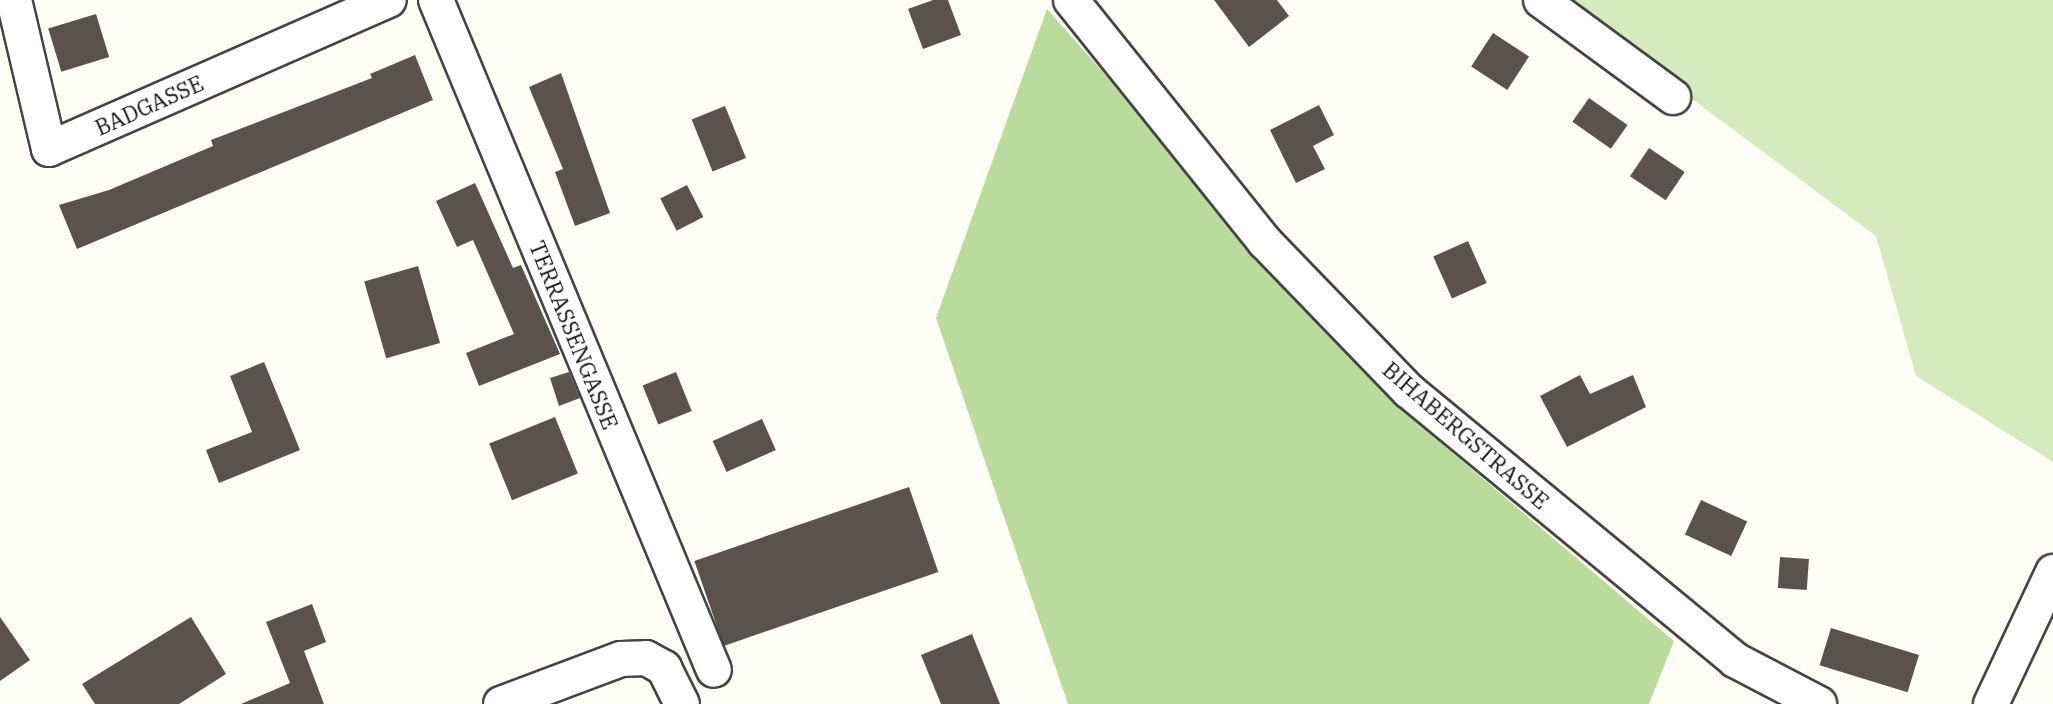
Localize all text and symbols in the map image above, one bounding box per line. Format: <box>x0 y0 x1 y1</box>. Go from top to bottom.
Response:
street label: BADGASSE <box>91 69 207 141</box>
street label: TERRASSENGASSE <box>524 237 624 433</box>
street label: BIHABERGSTRASSE <box>1378 356 1554 514</box>

